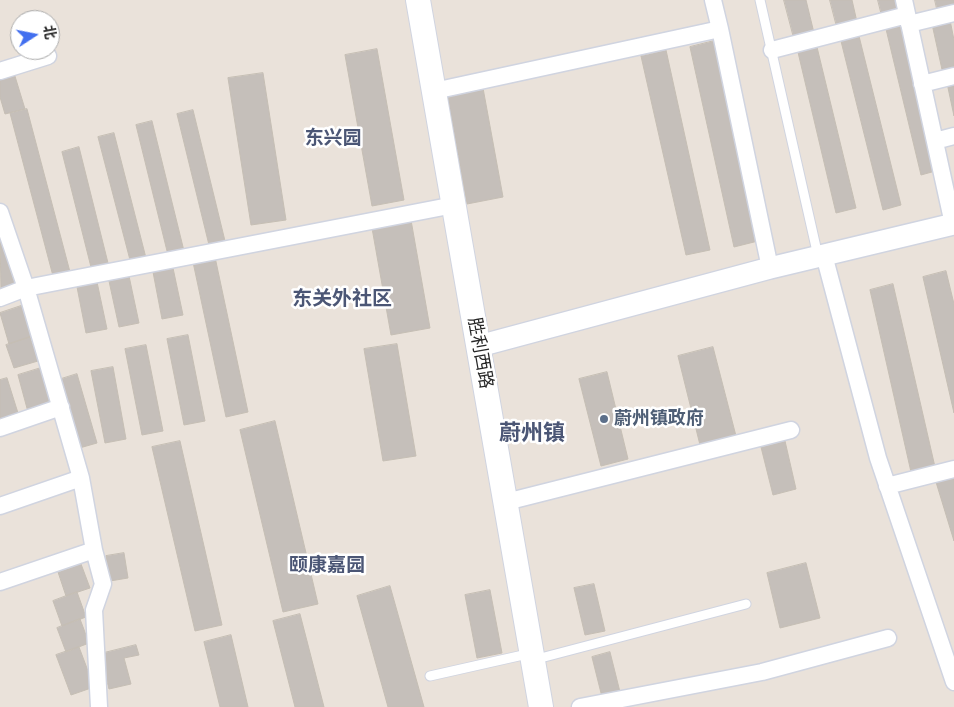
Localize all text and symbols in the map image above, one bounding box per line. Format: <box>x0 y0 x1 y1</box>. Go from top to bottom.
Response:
north arrow <box>10 10 60 60</box>
text: 北 <box>40 24 59 41</box>
district label: 东兴园 <box>305 128 361 150</box>
district label: 东关外社区 <box>292 287 392 311</box>
street label: 胜利西路 <box>463 316 497 390</box>
place label: 蔚州镇政府 <box>614 408 704 430</box>
marker: 蔚州镇政府 <box>598 413 610 425</box>
district label: 蔚州镇 <box>499 421 565 447</box>
district label: 颐康嘉园 <box>289 555 365 577</box>

